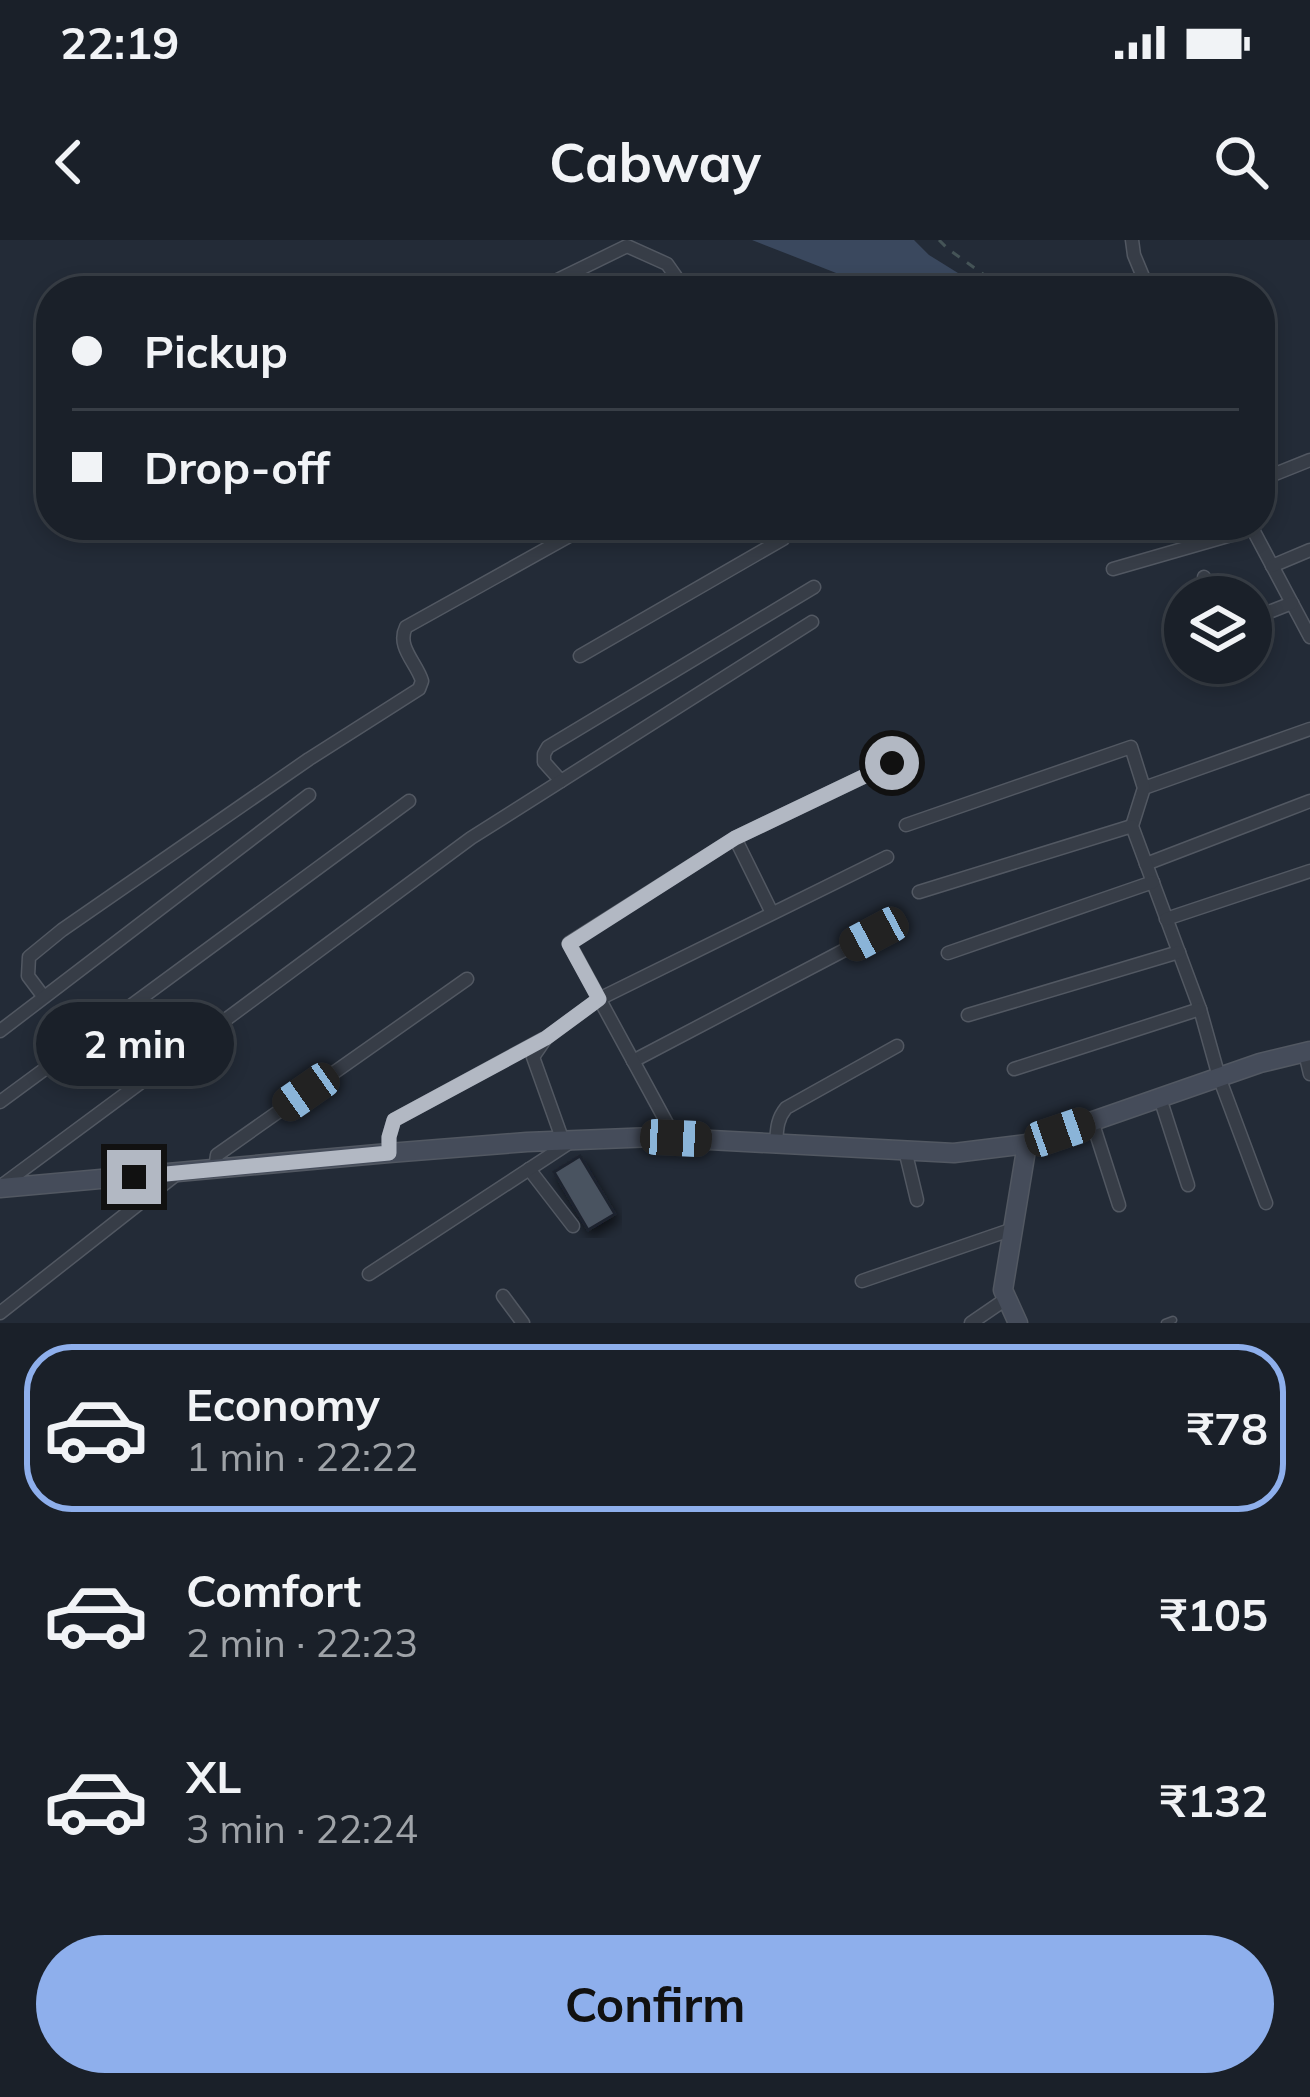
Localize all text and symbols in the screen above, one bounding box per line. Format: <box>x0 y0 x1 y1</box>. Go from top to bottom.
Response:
text: 22:19 <box>60 14 179 70</box>
text: Cabway <box>549 128 761 196</box>
icon: back <box>36 129 102 195</box>
icon: search <box>1208 129 1274 195</box>
text: Pickup <box>144 323 288 379</box>
text: Drop-off <box>144 439 330 495</box>
map controls <box>1164 576 1272 684</box>
button: layers <box>1164 576 1272 684</box>
route start <box>865 736 919 790</box>
car <box>834 901 914 967</box>
callout: 2 min <box>35 1003 233 1087</box>
text: 2 min <box>84 1019 186 1068</box>
car <box>266 1057 346 1127</box>
car <box>1020 1103 1100 1161</box>
car <box>639 1118 713 1158</box>
route end <box>107 1150 161 1204</box>
icon: car <box>42 1374 150 1482</box>
text: Economy <box>186 1376 380 1432</box>
text: ₹78 <box>1187 1400 1268 1456</box>
text: 1 min · 22:22 <box>186 1432 418 1481</box>
icon: car <box>42 1560 150 1668</box>
text: Comfort <box>186 1562 361 1618</box>
text: ₹105 <box>1160 1586 1268 1642</box>
text: 2 min · 22:23 <box>186 1618 418 1667</box>
icon: car <box>42 1746 150 1854</box>
text: XL <box>186 1748 241 1804</box>
text: ₹132 <box>1160 1772 1268 1828</box>
text: 3 min · 22:24 <box>186 1804 418 1853</box>
button: Confirm <box>36 1935 1274 2073</box>

